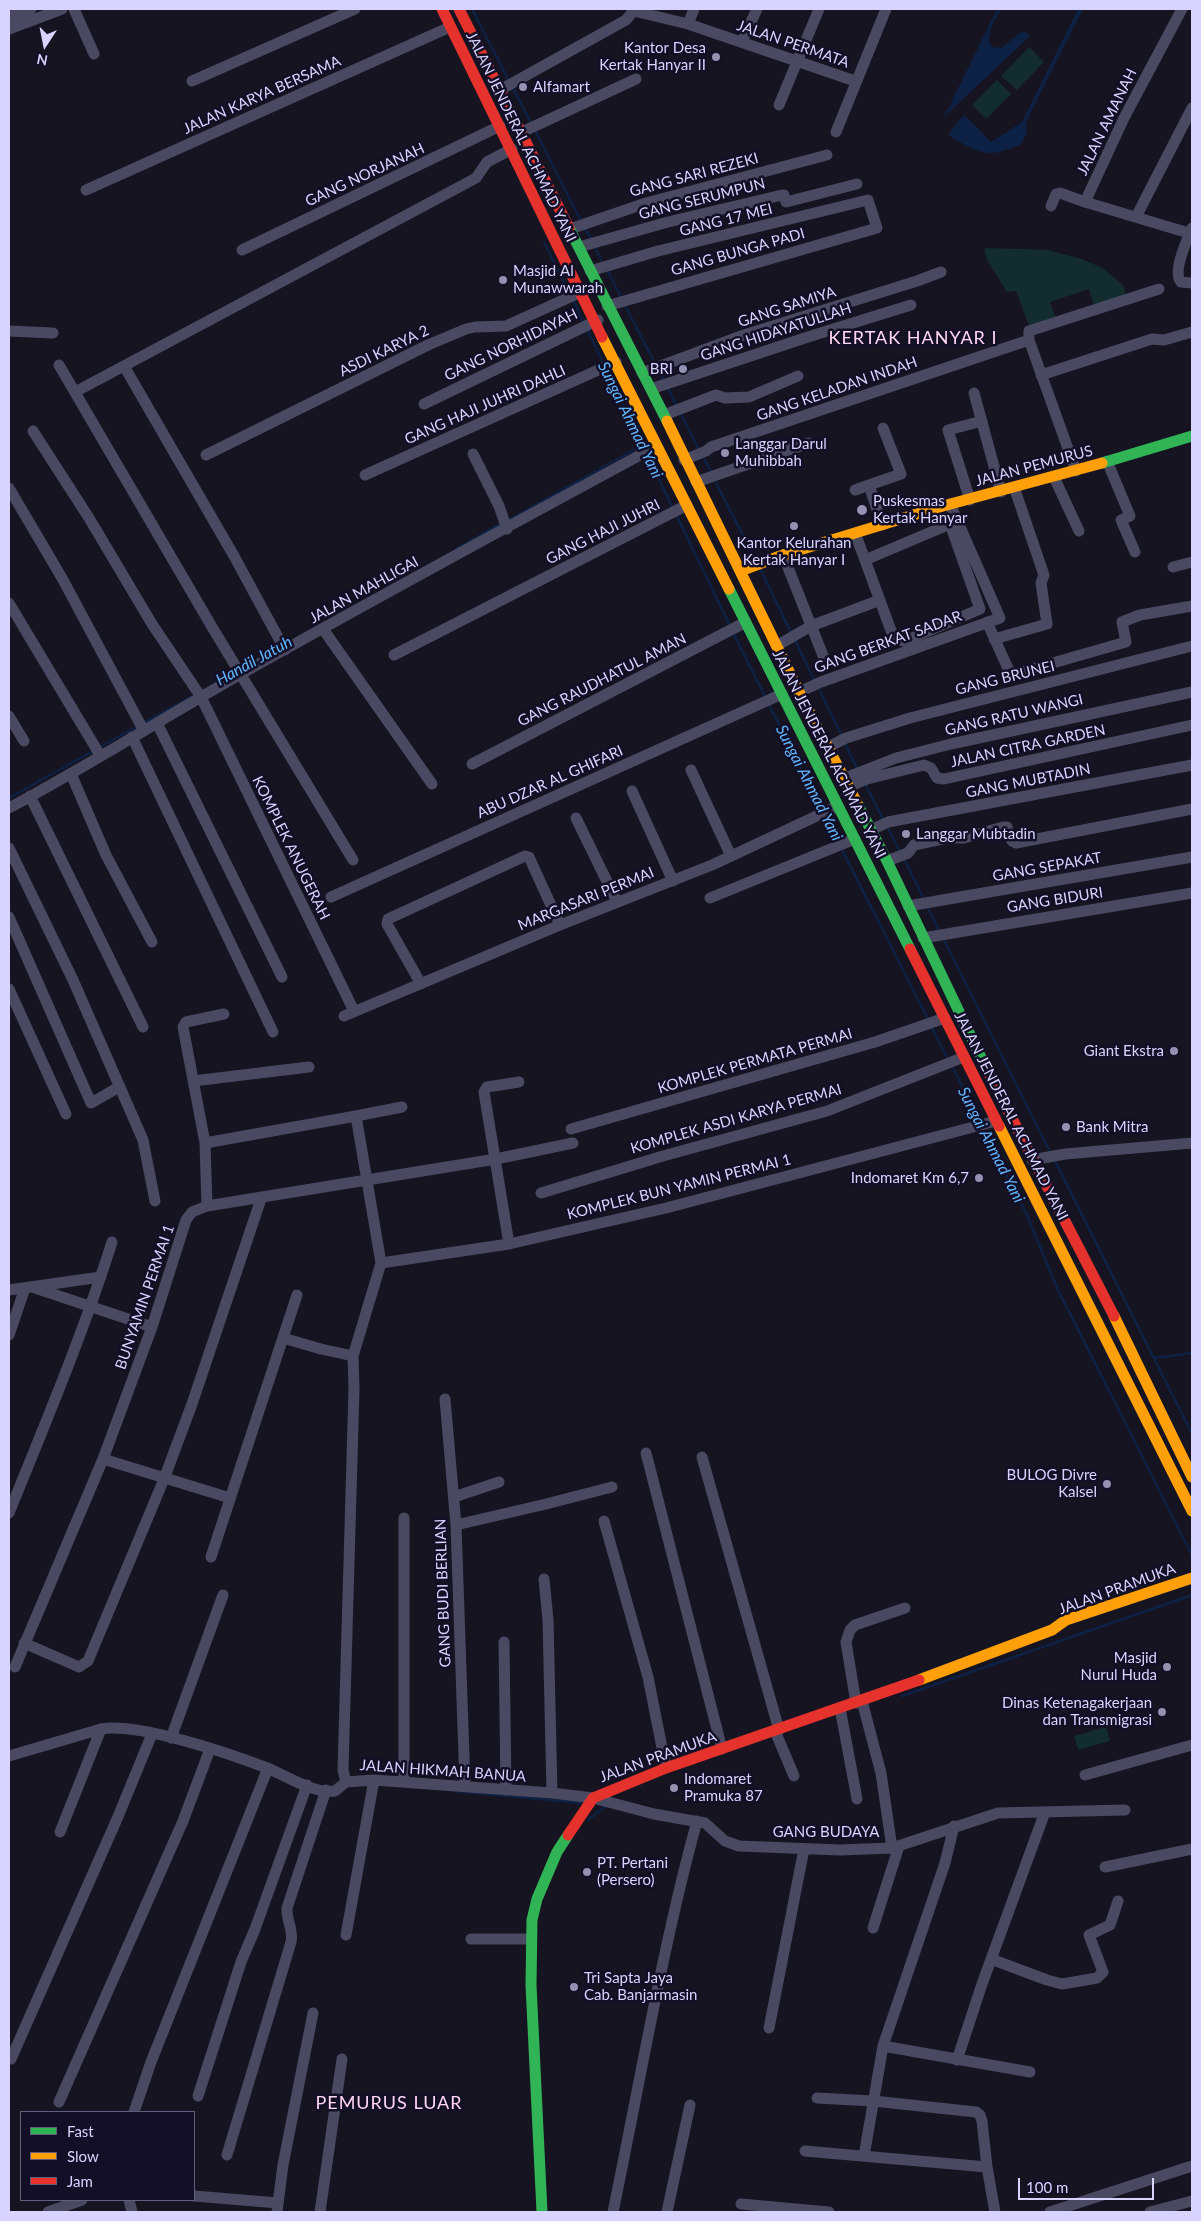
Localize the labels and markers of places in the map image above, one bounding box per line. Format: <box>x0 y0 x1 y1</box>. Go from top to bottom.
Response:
place label: Kantor Desa Kertak Hanyar II <box>599 39 706 74</box>
marker: Kantor Desa Kertak Hanyar II <box>710 51 722 63</box>
place label: Alfamart <box>533 78 590 96</box>
marker: Alfamart <box>517 81 529 93</box>
place label: Masjid Al Munawwarah <box>513 262 603 297</box>
marker: Masjid Al Munawwarah <box>497 274 509 286</box>
place label: BRI <box>650 360 673 378</box>
marker: BRI <box>677 363 689 375</box>
place label: Langgar Darul Muhibbah <box>735 435 827 470</box>
marker: Langgar Darul Muhibbah <box>719 447 731 459</box>
place label: Puskesmas Kertak Hanyar <box>873 492 967 527</box>
marker: Puskesmas Kertak Hanyar <box>855 503 869 517</box>
marker: Kantor Kelurahan Kertak Hanyar I <box>788 520 800 532</box>
place label: Kantor Kelurahan Kertak Hanyar I <box>737 534 851 569</box>
place label: Langgar Mubtadin <box>916 825 1036 843</box>
marker: Langgar Mubtadin <box>900 828 912 840</box>
place label: Giant Ekstra <box>1084 1042 1164 1060</box>
marker: Giant Ekstra <box>1168 1045 1180 1057</box>
place label: Bank Mitra <box>1076 1118 1148 1136</box>
marker: Bank Mitra <box>1060 1121 1072 1133</box>
place label: Indomaret Km 6,7 <box>851 1169 969 1187</box>
marker: Indomaret Km 6,7 <box>973 1172 985 1184</box>
place label: BULOG Divre Kalsel <box>1007 1466 1097 1501</box>
marker: BULOG Divre Kalsel <box>1101 1478 1113 1490</box>
place label: Masjid Nurul Huda <box>1081 1649 1157 1684</box>
marker: Masjid Nurul Huda <box>1161 1661 1173 1673</box>
place label: Dinas Ketenagakerjaan dan Transmigrasi <box>1002 1694 1152 1729</box>
marker: Dinas Ketenagakerjaan dan Transmigrasi <box>1156 1706 1168 1718</box>
place label: Indomaret Pramuka 87 <box>684 1770 763 1805</box>
marker: Indomaret Pramuka 87 <box>668 1782 680 1794</box>
place label: PT. Pertani (Persero) <box>597 1854 668 1889</box>
marker: PT. Pertani (Persero) <box>581 1866 593 1878</box>
place label: Tri Sapta Jaya Cab. Banjarmasin <box>584 1969 697 2004</box>
marker: Tri Sapta Jaya Cab. Banjarmasin <box>568 1981 580 1993</box>

